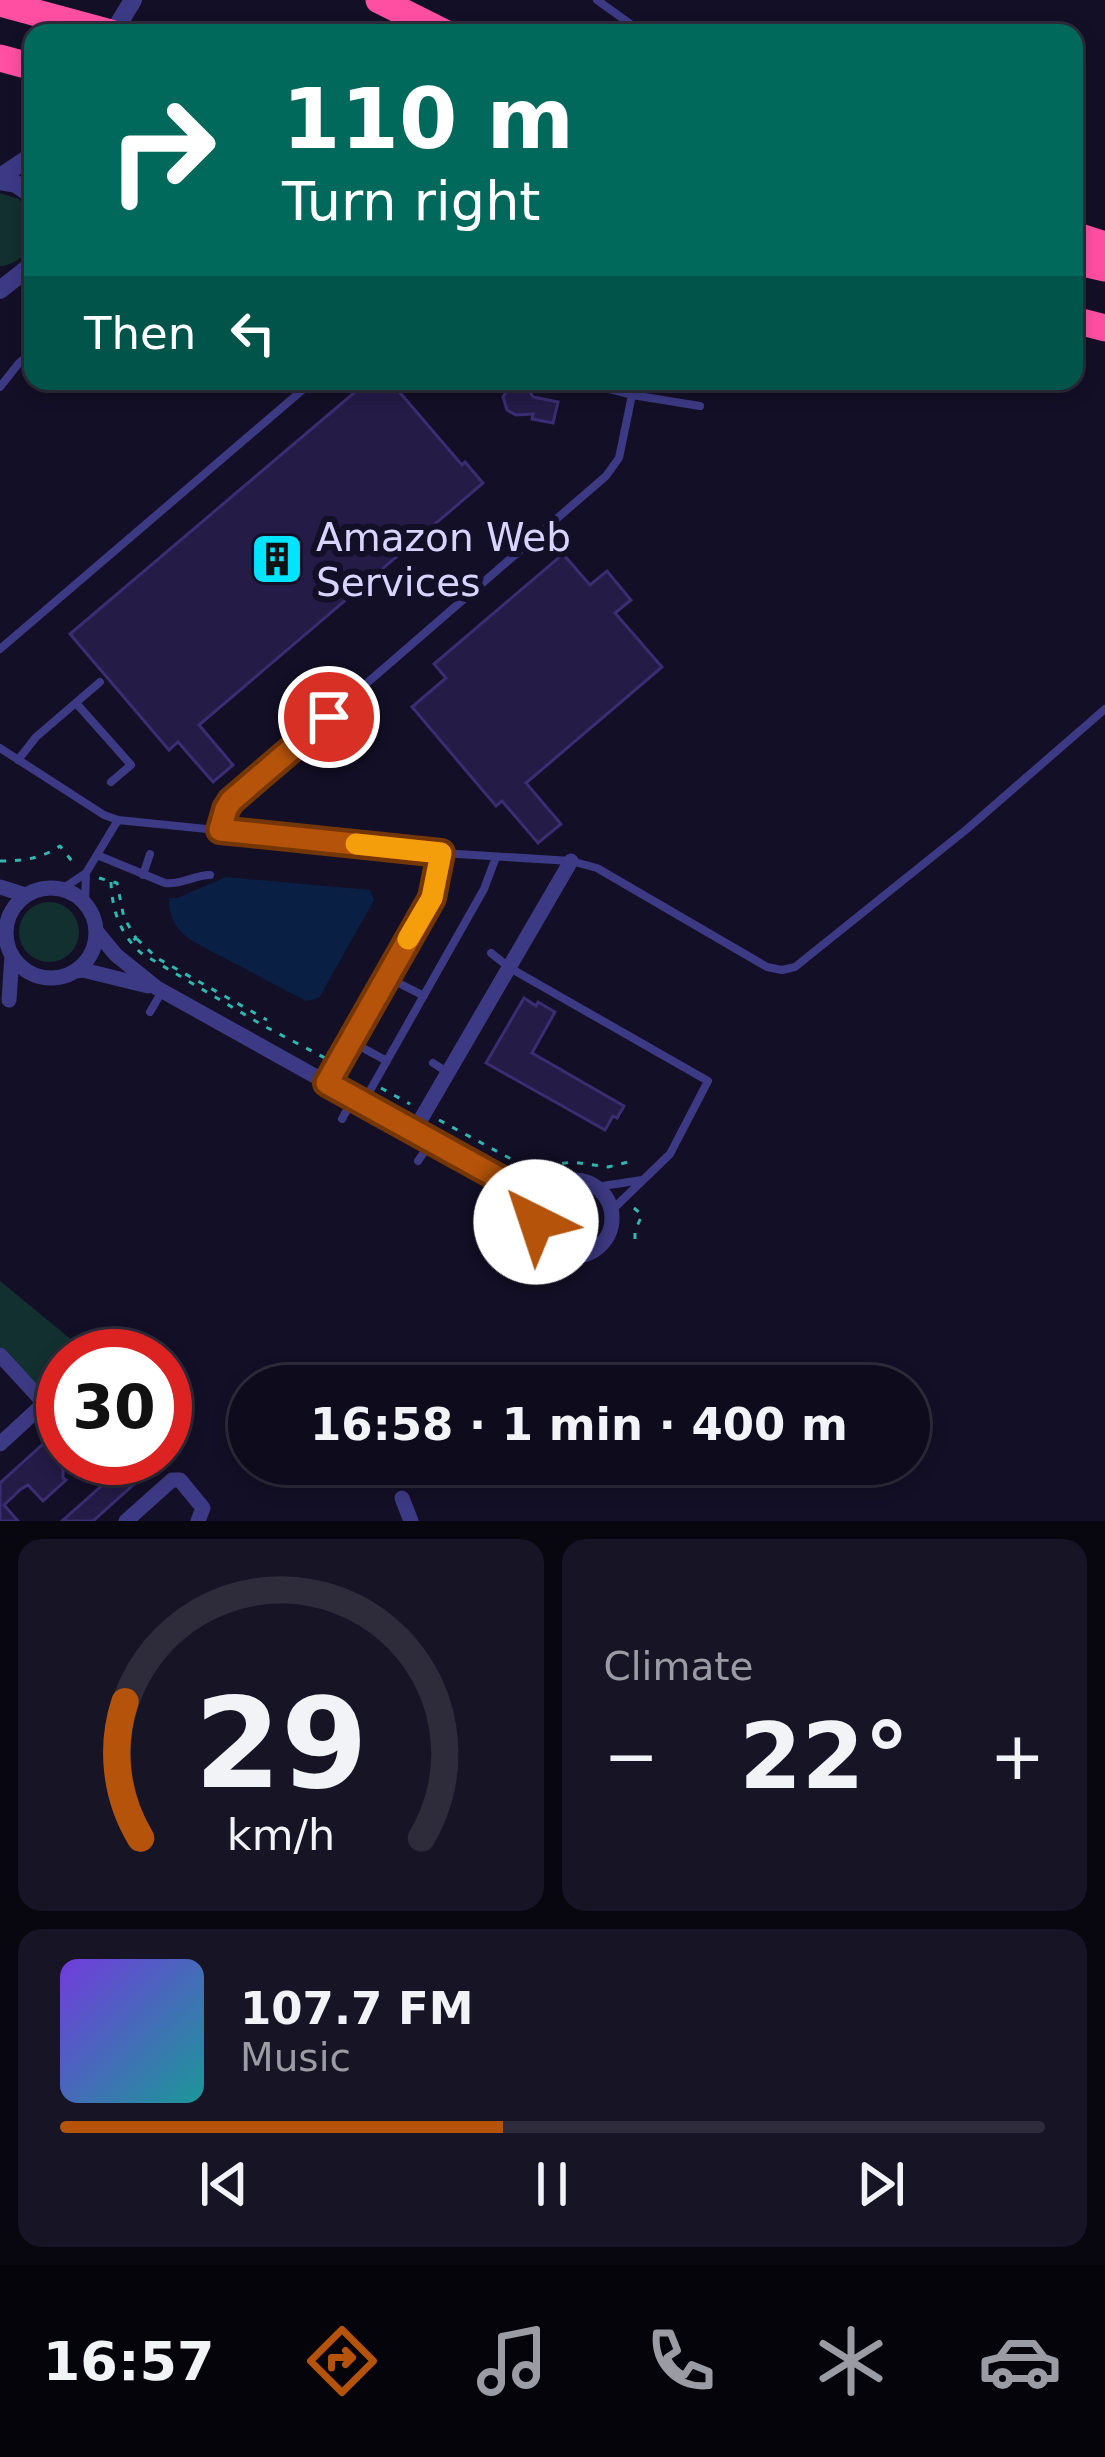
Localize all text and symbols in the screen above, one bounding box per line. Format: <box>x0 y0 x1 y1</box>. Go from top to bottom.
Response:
text: 110 m <box>282 70 574 168</box>
icon: right <box>84 72 240 228</box>
text: Turn right <box>282 170 541 233</box>
icon: left <box>220 300 286 366</box>
text: Then <box>84 307 196 360</box>
place label: Amazon Web Services <box>316 515 571 605</box>
building icon: Amazon Web Services <box>249 531 305 587</box>
pin <box>278 666 380 768</box>
icon: arrive <box>296 684 362 750</box>
position arrow <box>473 1159 599 1285</box>
speed limit sign: 30 <box>36 1329 192 1485</box>
text: 16:58 · 1 min · 400 m <box>310 1398 848 1451</box>
text: Climate <box>604 1644 754 1689</box>
text: 29 <box>194 1671 368 1816</box>
text: 22° <box>739 1704 909 1809</box>
text: − <box>604 1718 659 1795</box>
text: + <box>990 1718 1045 1795</box>
text: km/h <box>227 1810 335 1860</box>
text: 107.7 FM <box>240 1982 474 2035</box>
text: Music <box>240 2035 351 2080</box>
icon: previous <box>191 2151 257 2217</box>
icon: pause <box>519 2151 585 2217</box>
icon: next <box>848 2151 914 2217</box>
icon: directions <box>300 2319 384 2403</box>
icon: music <box>470 2319 554 2403</box>
icon: phone <box>639 2319 723 2403</box>
icon: climate <box>809 2319 893 2403</box>
icon: car <box>978 2319 1062 2403</box>
text: 16:57 <box>43 2330 215 2393</box>

